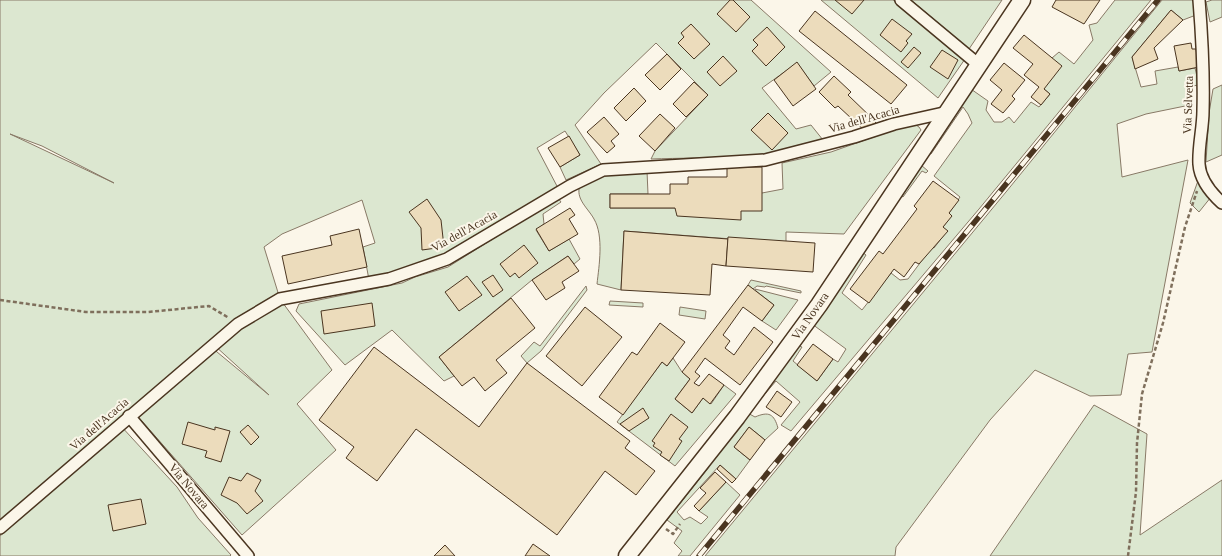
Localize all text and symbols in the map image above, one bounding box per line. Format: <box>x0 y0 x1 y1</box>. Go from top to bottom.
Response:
street label: Via Selvetta <box>1180 75 1196 134</box>
street label: Via dell'Acacia <box>827 102 902 136</box>
street label: Via dell'Acacia <box>429 207 500 255</box>
street label: Via Novara <box>789 289 832 343</box>
street label: Via dell'Acacia <box>67 394 132 453</box>
street label: Via Novara <box>166 460 212 512</box>

